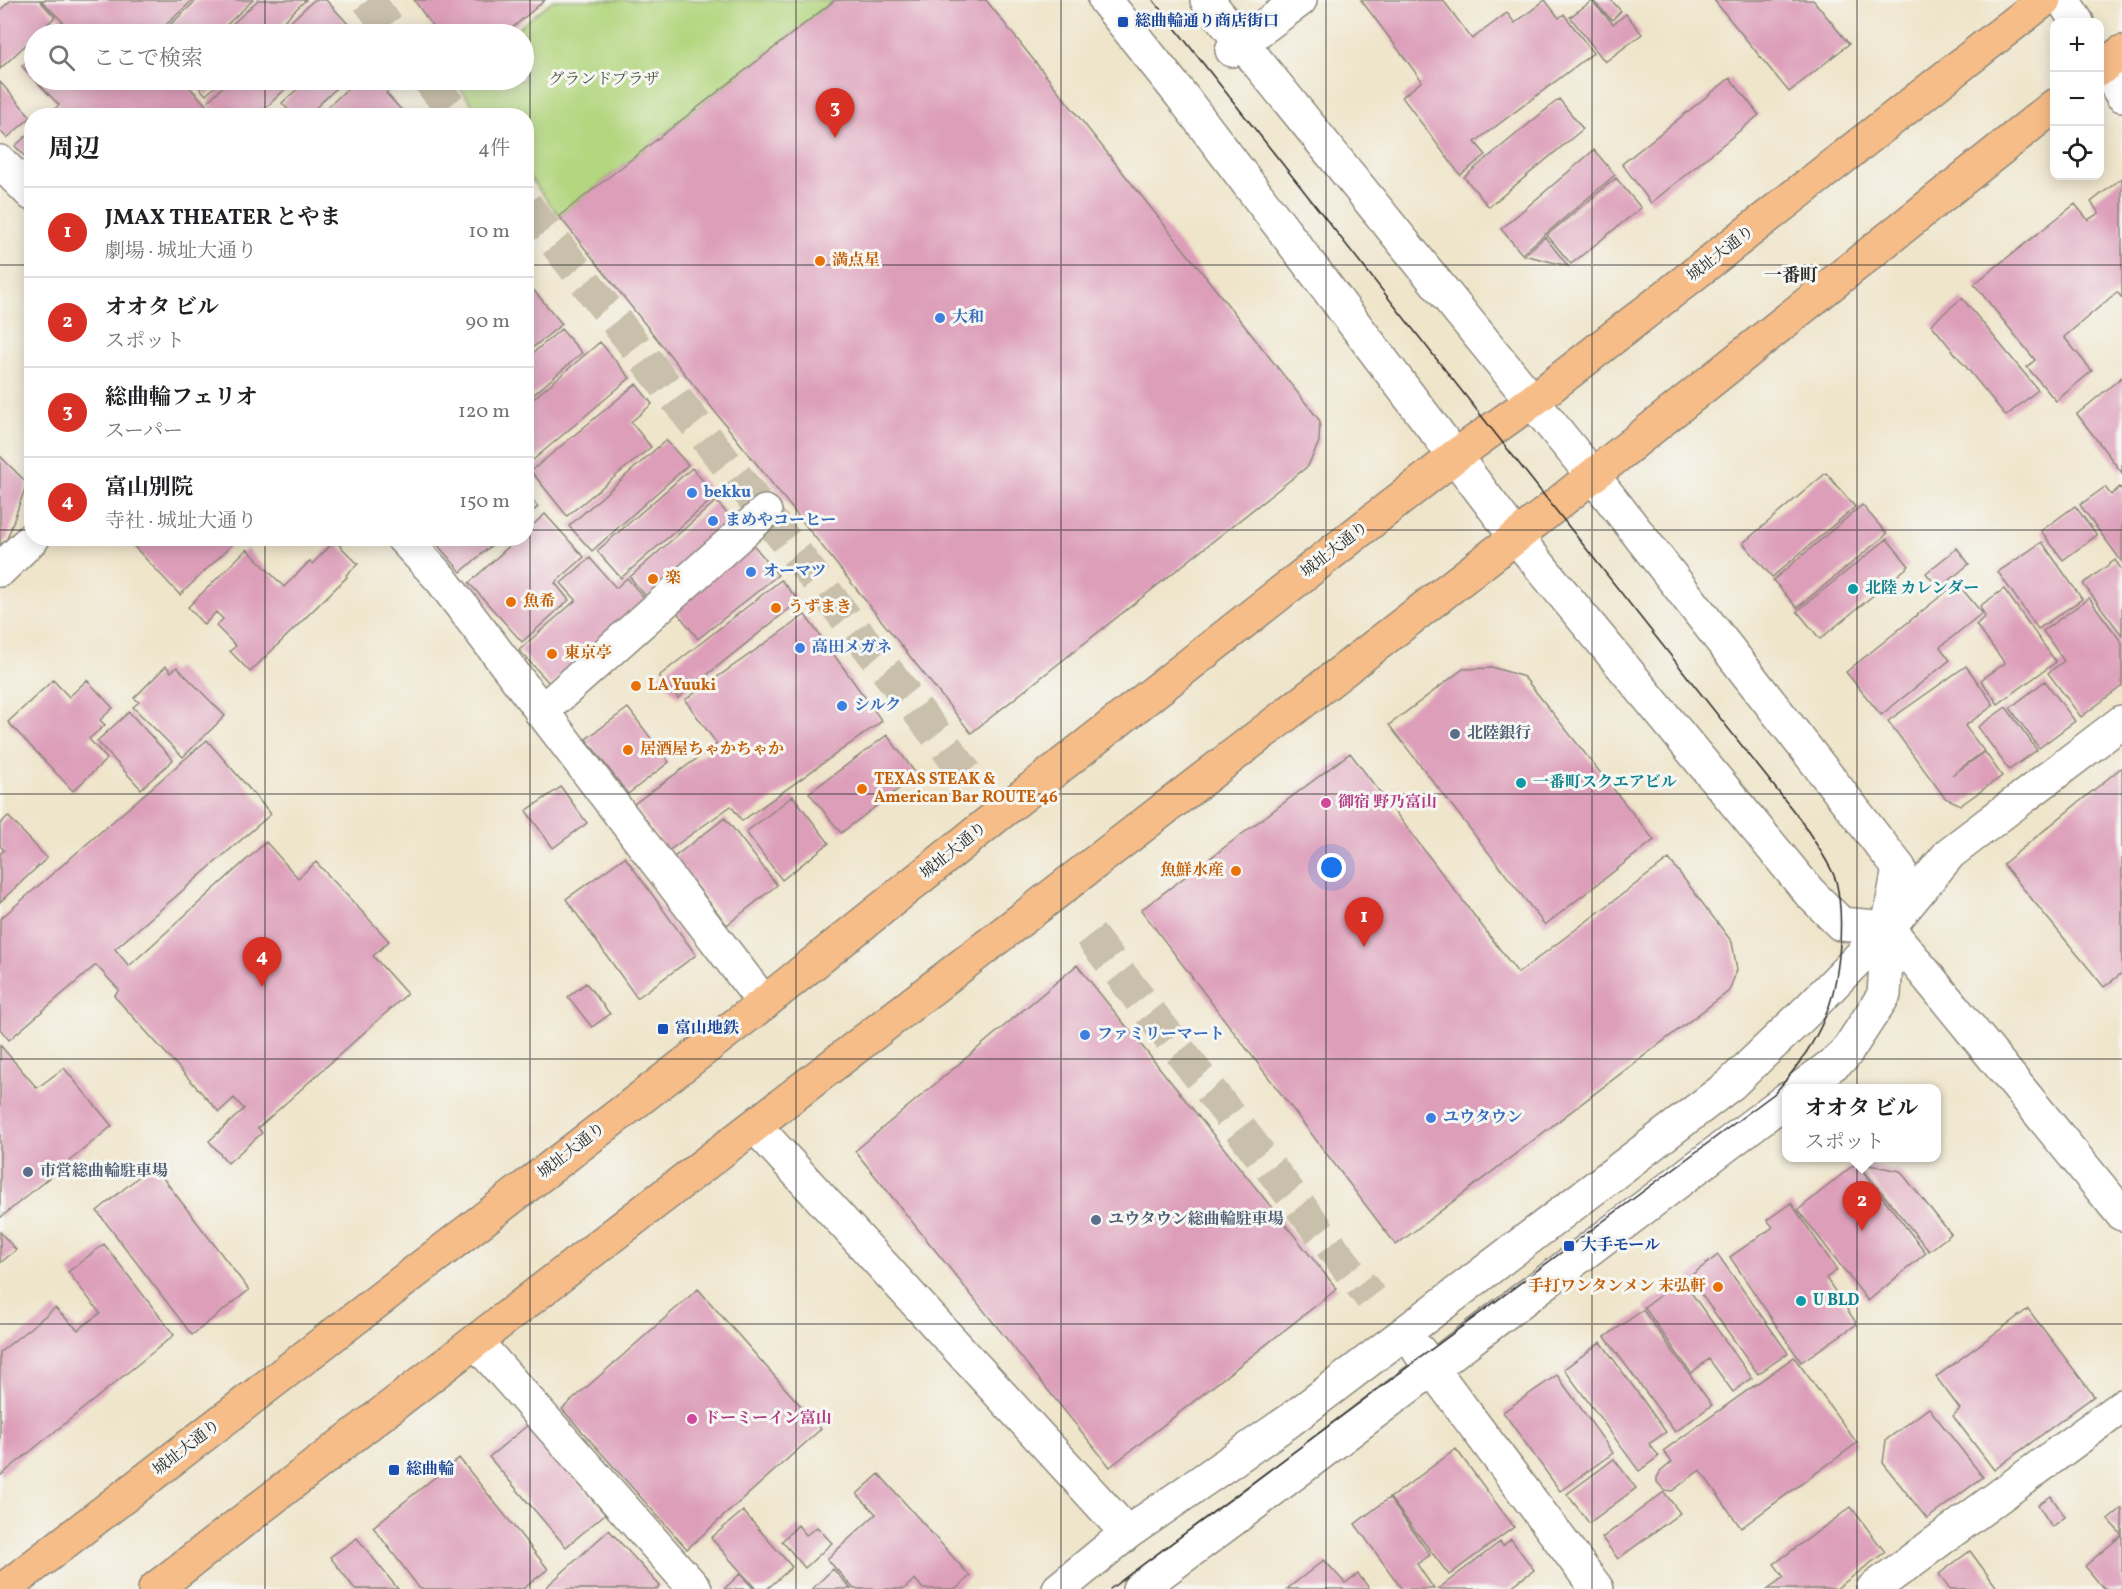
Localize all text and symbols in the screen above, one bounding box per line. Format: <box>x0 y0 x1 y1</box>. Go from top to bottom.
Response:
place label: 総曲輪通り商店街口 <box>1135 11 1279 33</box>
marker: 総曲輪通り商店街口 <box>1116 15 1130 29</box>
map controls <box>2050 18 2104 180</box>
button: + <box>2050 18 2104 72</box>
search box <box>24 24 534 90</box>
icon: search <box>45 41 78 74</box>
text: ここで検索 <box>93 44 203 75</box>
park label: グランドプラザ <box>548 69 660 91</box>
button: − <box>2050 72 2104 126</box>
pin: 3 <box>816 88 854 138</box>
button: locate <box>2050 126 2104 180</box>
text: 周辺 <box>48 132 100 168</box>
text: 4件 <box>478 135 510 163</box>
text: JMAX THEATER とやま <box>105 203 342 234</box>
text: 1 <box>63 218 72 246</box>
text: 10 m <box>469 218 510 246</box>
street label: 城址大通り <box>1683 221 1759 287</box>
text: 劇場 · 城址大通り <box>105 238 257 266</box>
place label: 満点星 <box>832 250 880 272</box>
marker: 満点星 <box>813 254 827 268</box>
district label: 一番町 <box>1764 264 1818 289</box>
text: オオタ ビル <box>105 293 219 324</box>
place label: 大和 <box>952 307 984 329</box>
text: 2 <box>62 308 73 336</box>
text: 90 m <box>466 308 510 336</box>
marker: 大和 <box>933 311 947 325</box>
text: スポット <box>105 328 185 356</box>
text: 総曲輪フェリオ <box>105 383 258 414</box>
text: 3 <box>62 398 73 426</box>
text: 120 m <box>458 398 510 426</box>
text: スーパー <box>105 418 183 446</box>
text: 富山別院 <box>105 473 193 504</box>
place label: bekku <box>704 482 751 504</box>
marker: bekku <box>685 486 699 500</box>
text: 4 <box>61 488 74 516</box>
text: 150 m <box>459 488 510 516</box>
text: 寺社 · 城址大通り <box>105 508 257 536</box>
place label: まめやコーヒー <box>725 510 836 532</box>
marker: まめやコーヒー <box>706 514 720 528</box>
street label: 城址大通り <box>1297 517 1373 583</box>
place label: オーマツ <box>763 561 827 583</box>
marker: オーマツ <box>744 565 758 579</box>
place label: 楽 <box>665 568 681 590</box>
marker: 楽 <box>646 572 660 586</box>
place label: 北陸 カレンダー <box>1865 578 1979 600</box>
marker: 北陸 カレンダー <box>1846 582 1860 596</box>
place label: 魚希 <box>523 591 555 613</box>
marker: 魚希 <box>504 595 518 609</box>
place label: うずまき <box>788 597 852 619</box>
marker: うずまき <box>769 601 783 615</box>
place label: 高田メガネ <box>812 637 892 659</box>
marker: 高田メガネ <box>793 641 807 655</box>
place label: 東京亭 <box>564 643 612 665</box>
marker: 東京亭 <box>545 647 559 661</box>
place label: LA Yuuki <box>648 675 717 697</box>
marker: LA Yuuki <box>629 679 643 693</box>
place label: シルク <box>854 695 901 717</box>
marker: シルク <box>835 699 849 713</box>
place label: 北陸銀行 <box>1467 723 1531 745</box>
marker: 北陸銀行 <box>1448 727 1462 741</box>
place label: 居酒屋ちゃかちゃか <box>640 739 784 761</box>
marker: 居酒屋ちゃかちゃか <box>621 743 635 757</box>
place label: TEXAS STEAK & American Bar ROUTE 46 <box>874 769 1058 809</box>
place label: 一番町スクエアビル <box>1533 772 1677 794</box>
marker: 一番町スクエアビル <box>1514 776 1528 790</box>
marker: TEXAS STEAK & American Bar ROUTE 46 <box>855 782 869 796</box>
place label: 御宿 野乃富山 <box>1338 792 1437 814</box>
marker: 御宿 野乃富山 <box>1319 796 1333 810</box>
street label: 城址大通り <box>916 817 992 885</box>
your location <box>1317 853 1346 882</box>
place label: 魚鮮水産 <box>1160 860 1224 882</box>
marker: 魚鮮水産 <box>1229 864 1243 878</box>
pin: 1 <box>1344 898 1384 947</box>
pin: 4 <box>242 938 282 987</box>
place label: 富山地鉄 <box>675 1018 739 1040</box>
marker: 富山地鉄 <box>656 1022 670 1036</box>
place label: ファミリーマート <box>1097 1024 1225 1046</box>
marker: ファミリーマート <box>1078 1028 1092 1042</box>
popup <box>1782 1084 1941 1162</box>
text: オオタ ビル <box>1805 1094 1918 1125</box>
place label: ユウタウン <box>1443 1107 1523 1129</box>
marker: ユウタウン <box>1424 1111 1438 1125</box>
street label: 城址大通り <box>534 1118 610 1184</box>
text: スポット <box>1805 1129 1885 1157</box>
place label: 市営総曲輪駐車場 <box>40 1161 168 1183</box>
marker: 市営総曲輪駐車場 <box>21 1165 35 1179</box>
pin: 2 <box>1842 1182 1882 1231</box>
place label: ユウタウン総曲輪駐車場 <box>1108 1209 1284 1231</box>
marker: ユウタウン総曲輪駐車場 <box>1089 1213 1103 1227</box>
place label: 大手モール <box>1581 1235 1660 1257</box>
marker: 大手モール <box>1562 1239 1576 1253</box>
place label: 手打ワンタンメン 末弘軒 <box>1528 1276 1706 1298</box>
marker: 手打ワンタンメン 末弘軒 <box>1711 1280 1725 1294</box>
place label: U BLD <box>1813 1290 1860 1312</box>
marker: U BLD <box>1794 1294 1808 1308</box>
place label: ドーミーイン富山 <box>704 1408 832 1430</box>
marker: ドーミーイン富山 <box>685 1412 699 1426</box>
street label: 城址大通り <box>149 1415 225 1481</box>
place label: 総曲輪 <box>406 1459 454 1481</box>
marker: 総曲輪 <box>387 1463 401 1477</box>

